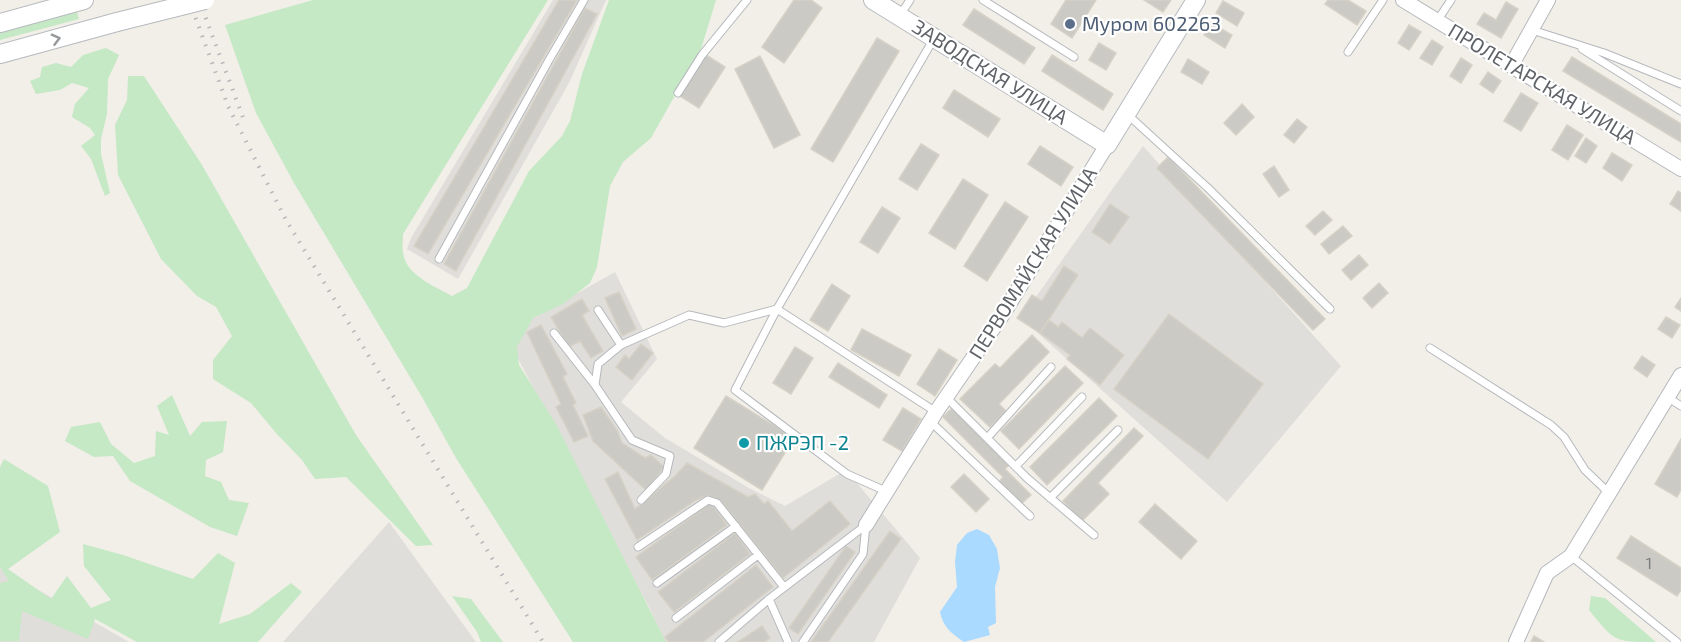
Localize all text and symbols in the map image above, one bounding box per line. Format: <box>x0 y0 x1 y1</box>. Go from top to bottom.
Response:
place label: Муром 602263 <box>1082 11 1221 36</box>
street label: ЗАВОДСКАЯ УЛИЦА <box>908 14 1073 129</box>
marker: Муром 602263 <box>1063 17 1077 31</box>
street label: ПРОЛЕТАРСКАЯ УЛИЦА <box>1444 18 1641 149</box>
one-way arrow <box>51 33 61 46</box>
street label: ПЕРВОМАЙСКАЯ УЛИЦА <box>963 162 1101 363</box>
place label: ПЖРЭП -2 <box>756 430 849 454</box>
marker: ПЖРЭП -2 <box>737 436 751 450</box>
house number: 1 <box>1646 553 1652 572</box>

